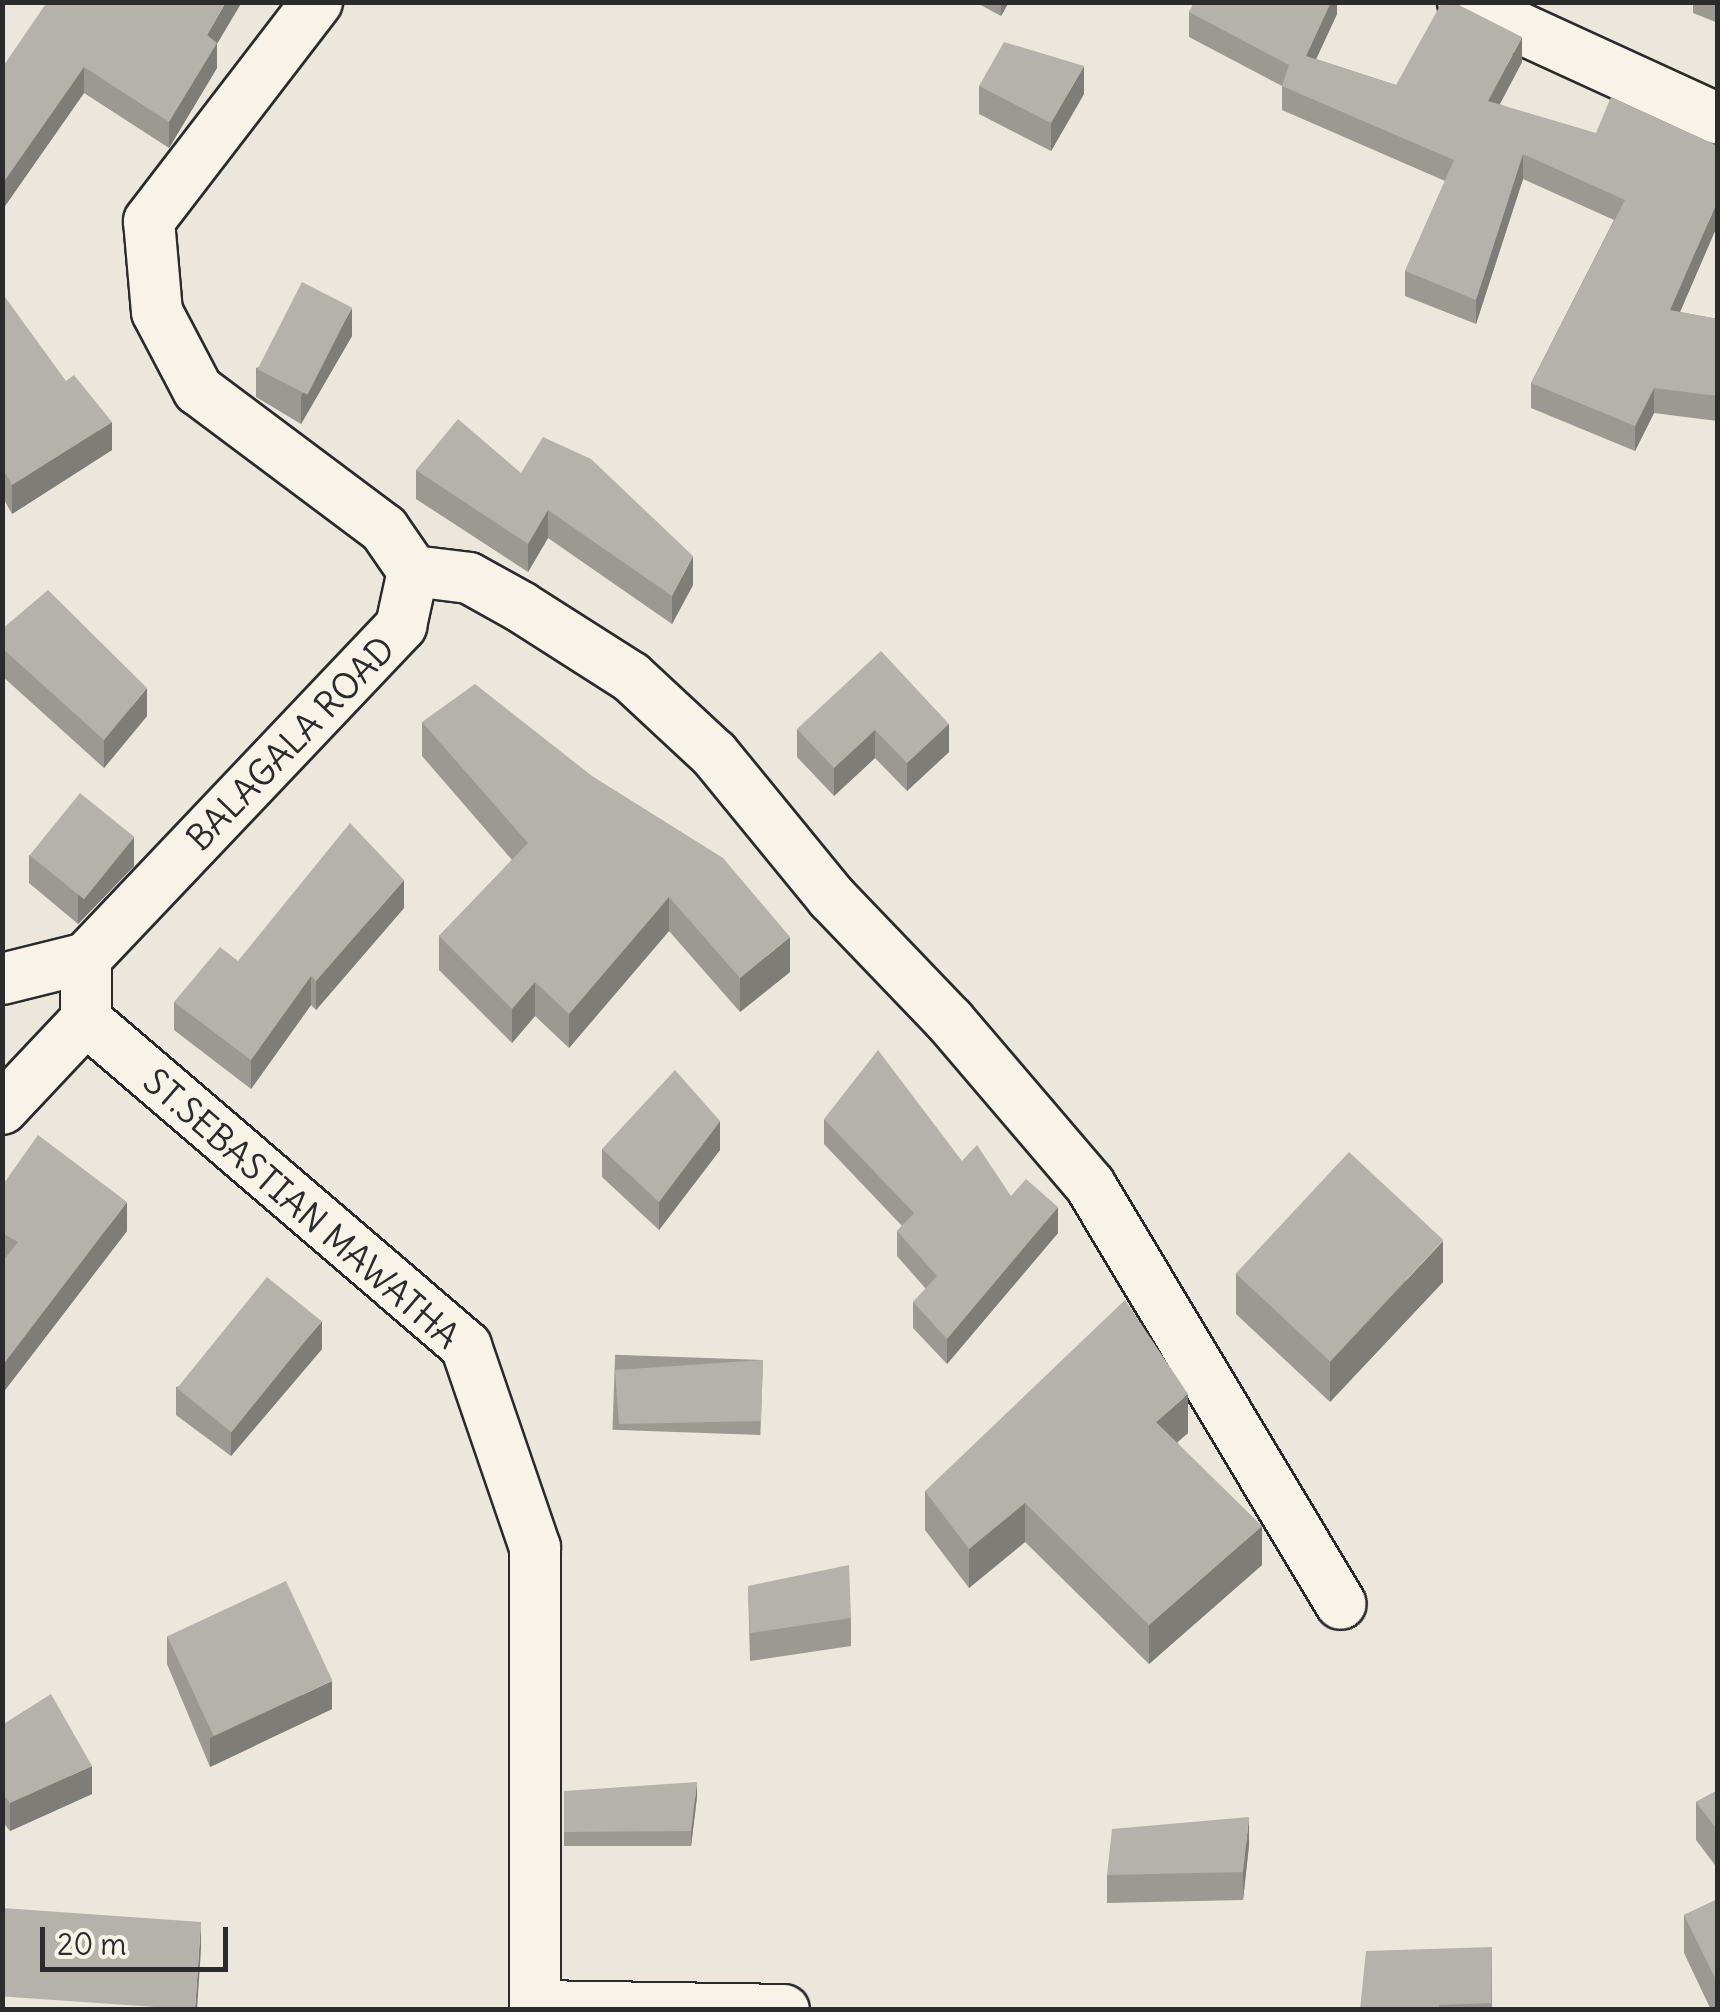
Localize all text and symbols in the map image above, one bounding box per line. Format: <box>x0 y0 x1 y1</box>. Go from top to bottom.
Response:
street label: BALAGALA ROAD <box>177 627 403 859</box>
street label: ST.SEBASTIAN MAWATHA <box>136 1059 468 1357</box>
scale bar <box>45 1907 232 1969</box>
text: 20 m <box>57 1925 127 1963</box>

